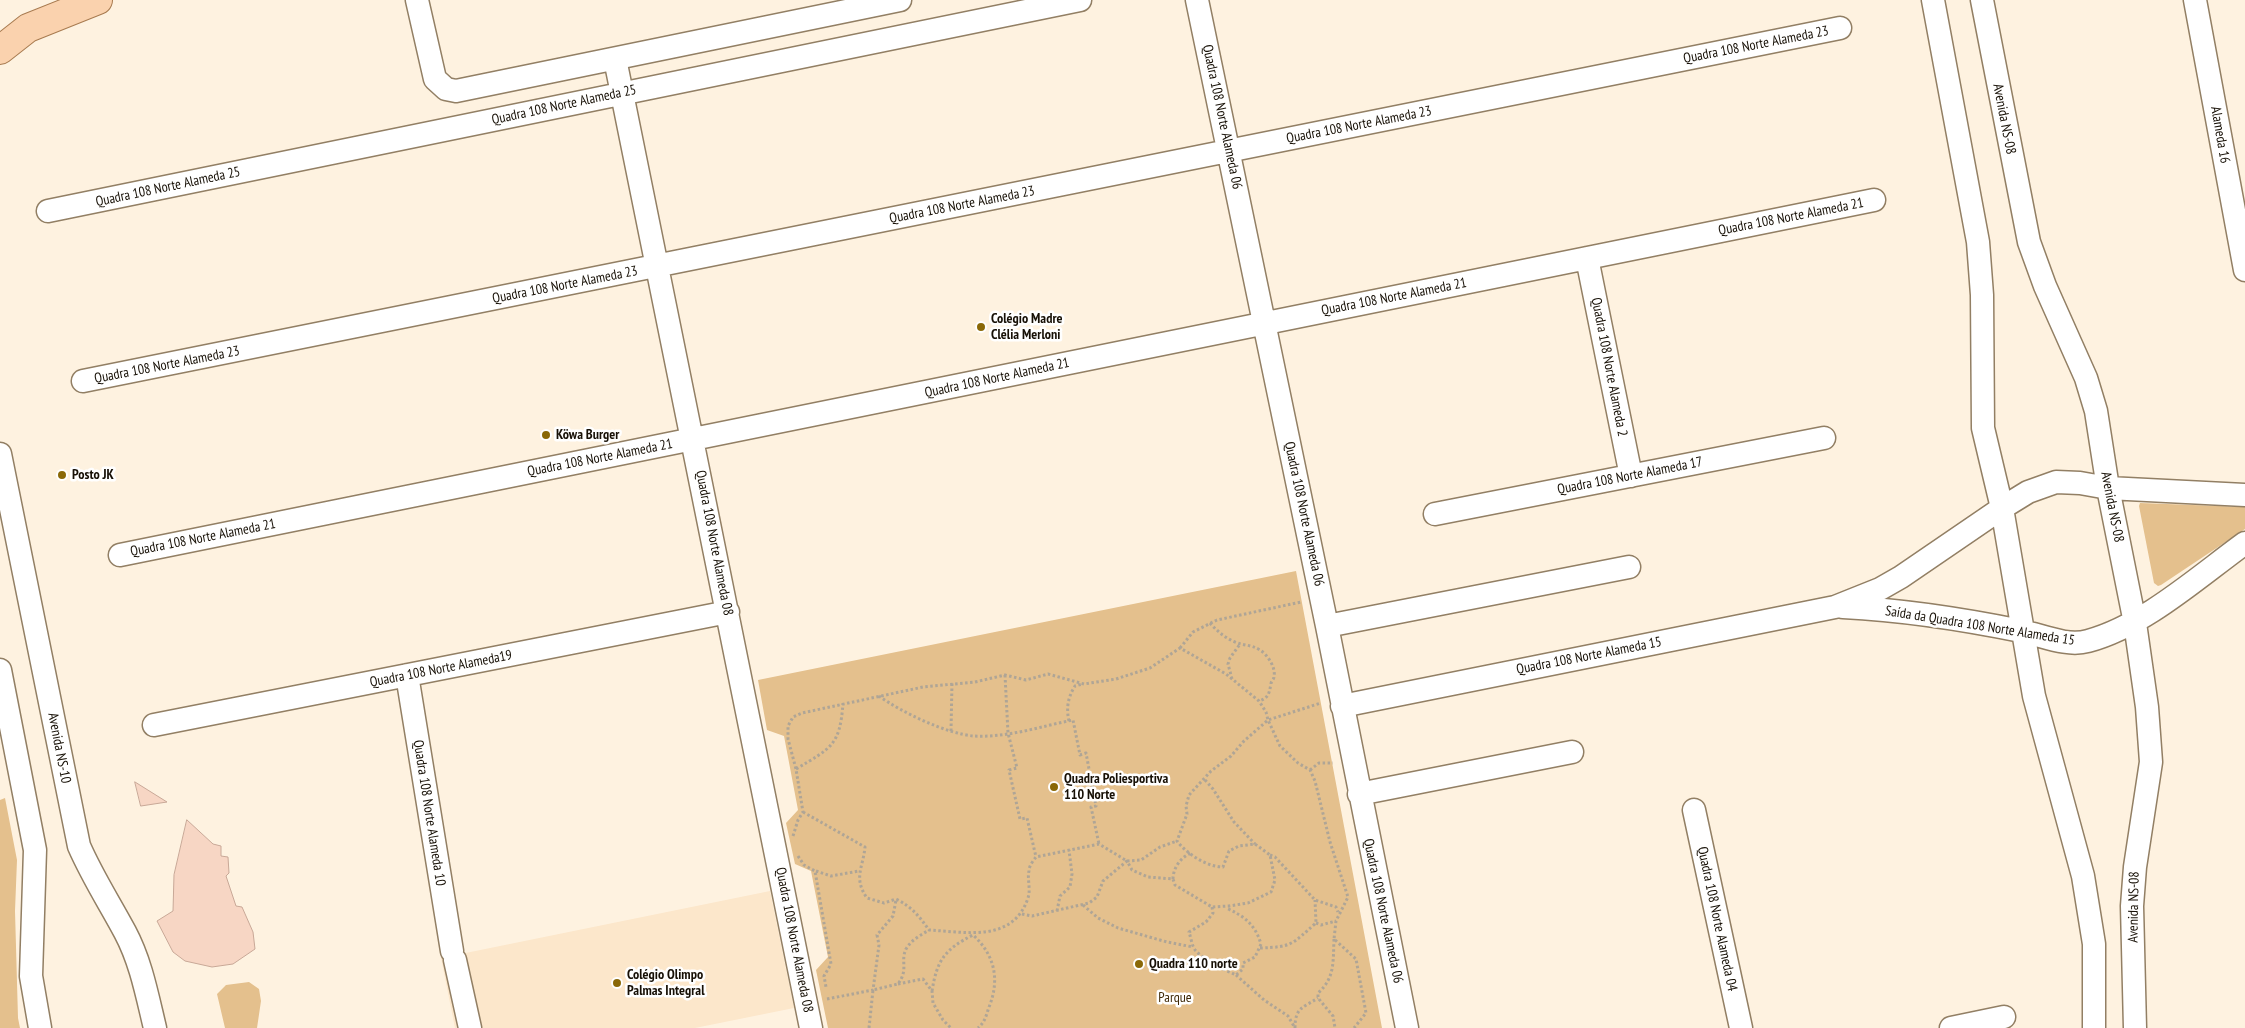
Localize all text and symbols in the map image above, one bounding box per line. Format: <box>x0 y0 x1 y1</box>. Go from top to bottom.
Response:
street label: Quadra 108 Norte Alameda 23 <box>1682 23 1830 67</box>
street label: Quadra 108 Norte Alameda 06 <box>1198 43 1246 191</box>
street label: Quadra 108 Norte Alameda 25 <box>490 81 638 129</box>
street label: Avenida NS-08 <box>1989 82 2019 156</box>
street label: Quadra 108 Norte Alameda 23 <box>1285 103 1433 147</box>
street label: Alameda 16 <box>2207 105 2233 165</box>
street label: Quadra 108 Norte Alameda 25 <box>94 163 242 211</box>
street label: Quadra 108 Norte Alameda 23 <box>888 183 1036 227</box>
street label: Quadra 108 Norte Alameda 21 <box>1717 195 1865 239</box>
street label: Quadra 108 Norte Alameda 23 <box>491 263 639 307</box>
street label: Quadra 108 Norte Alameda 21 <box>1320 275 1468 319</box>
street label: Quadra 108 Norte Alameda 2 <box>1587 296 1631 438</box>
place label: Colégio Madre Clélia Merloni <box>991 311 1062 344</box>
marker: Colégio Madre Clélia Merloni <box>975 321 987 333</box>
street label: Quadra 108 Norte Alameda 23 <box>93 343 241 387</box>
street label: Quadra 108 Norte Alameda 21 <box>923 354 1071 402</box>
place label: Köwa Burger <box>556 427 619 443</box>
marker: Köwa Burger <box>540 429 552 441</box>
street label: Quadra 108 Norte Alameda 21 <box>526 436 674 480</box>
street label: Quadra 108 Norte Alameda 06 <box>1280 440 1328 588</box>
street label: Quadra 108 Norte Alameda 17 <box>1556 454 1704 498</box>
place label: Posto JK <box>72 467 114 483</box>
marker: Posto JK <box>56 469 68 481</box>
street label: Quadra 108 Norte Alameda 08 <box>692 469 736 617</box>
street label: Avenida NS-08 <box>2097 470 2127 544</box>
street label: Quadra 108 Norte Alameda 21 <box>129 516 277 560</box>
street label: Saída da Quadra 108 Norte Alameda 15 <box>1884 603 2076 649</box>
street label: Quadra 108 Norte Alameda 15 <box>1515 634 1663 678</box>
street label: Quadra 108 Norte Alameda19 <box>368 647 514 691</box>
street label: Avenida NS-10 <box>44 711 74 785</box>
street label: Quadra 108 Norte Alameda 10 <box>409 739 449 887</box>
place label: Quadra Poliesportiva 110 Norte <box>1064 771 1168 804</box>
marker: Quadra Poliesportiva 110 Norte <box>1048 781 1060 793</box>
street label: Quadra 108 Norte Alameda 06 <box>1359 837 1407 985</box>
street label: Quadra 108 Norte Alameda 04 <box>1693 845 1741 993</box>
street label: Quadra 108 Norte Alameda 08 <box>772 866 816 1014</box>
street label: Avenida NS-08 <box>2125 871 2143 943</box>
place label: Quadra 110 norte <box>1149 956 1238 972</box>
marker: Quadra 110 norte <box>1133 958 1145 970</box>
place label: Colégio Olimpo Palmas Integral <box>627 967 705 1000</box>
marker: Colégio Olimpo Palmas Integral <box>611 977 623 989</box>
park label: Parque <box>1158 990 1192 1006</box>

